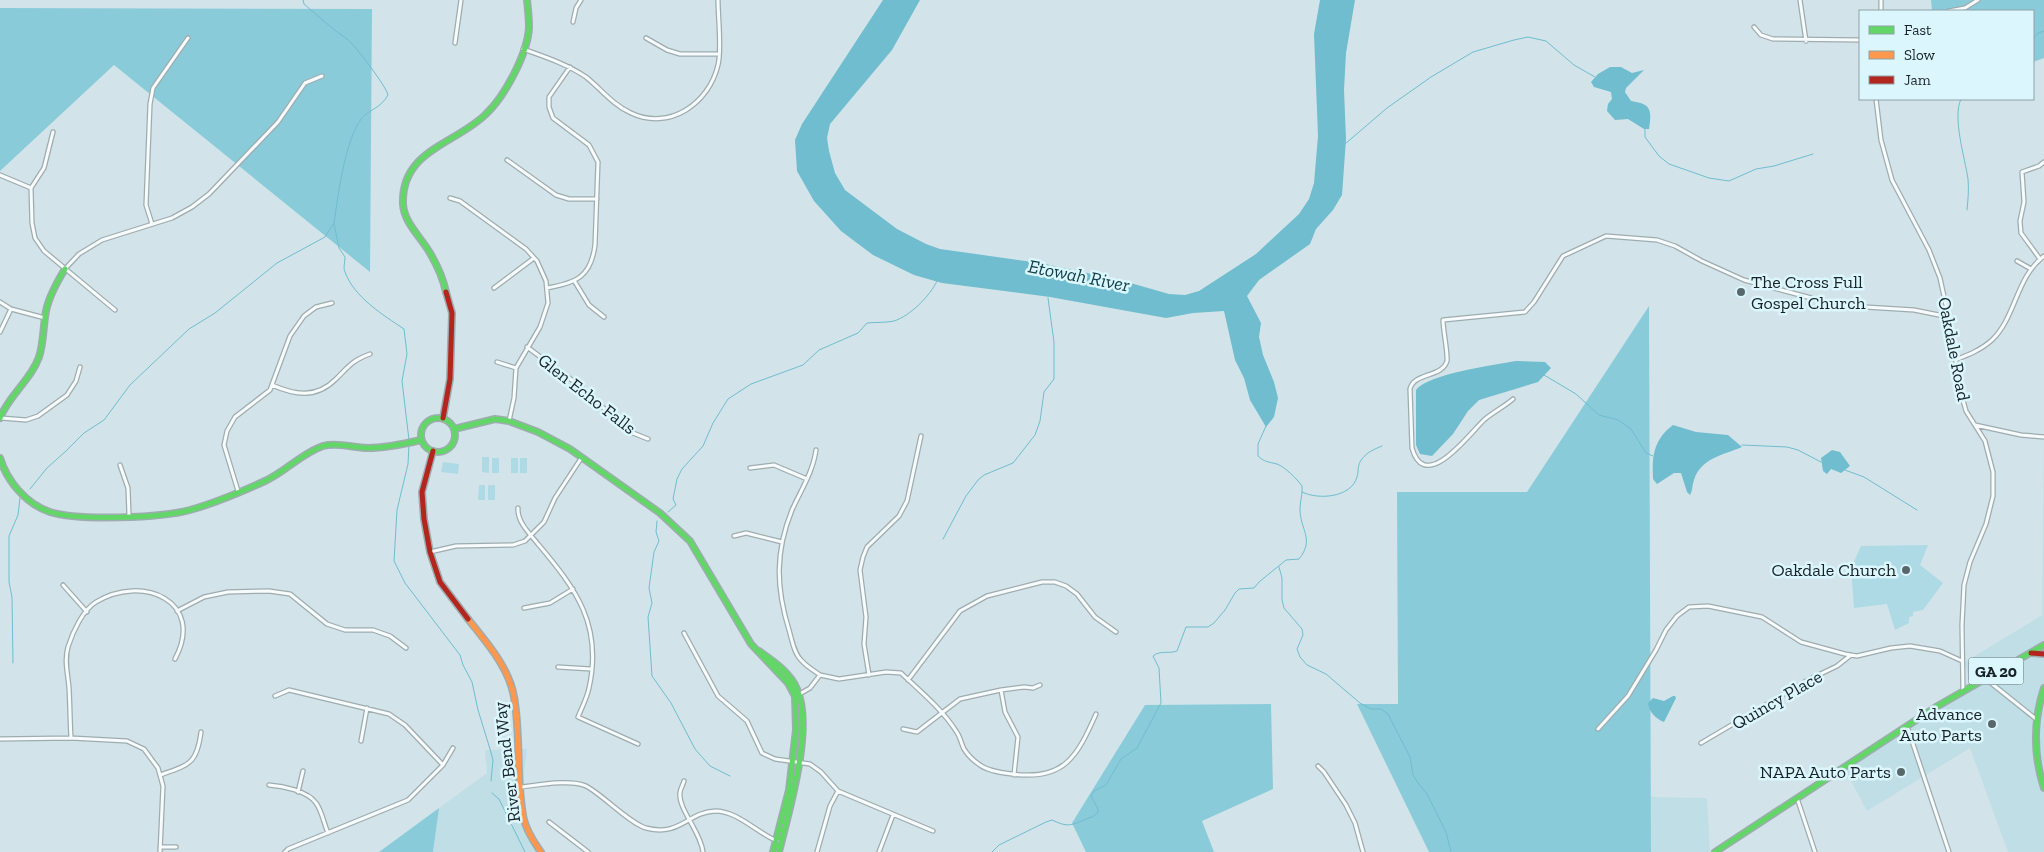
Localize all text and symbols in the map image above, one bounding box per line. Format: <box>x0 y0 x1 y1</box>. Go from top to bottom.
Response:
legend <box>1859 10 2034 100</box>
text: Fast <box>1904 21 1932 39</box>
text: Slow <box>1904 46 1936 64</box>
text: Jam <box>1904 71 1931 89</box>
water label: Etowah River <box>1026 254 1132 297</box>
place label: The Cross Full Gospel Church <box>1751 271 1866 314</box>
marker: The Cross Full Gospel Church <box>1735 286 1747 298</box>
street label: Oakdale Road <box>1933 295 1975 403</box>
street label: Glen Echo Falls <box>534 349 640 439</box>
place label: Oakdale Church <box>1772 559 1896 581</box>
marker: Oakdale Church <box>1900 564 1912 576</box>
road number: GA 20 <box>1968 658 2024 684</box>
street label: Quincy Place <box>1728 665 1826 735</box>
street label: River Bend Way <box>489 700 525 823</box>
place label: Advance Auto Parts <box>1900 703 1982 746</box>
marker: Advance Auto Parts <box>1986 718 1998 730</box>
place label: NAPA Auto Parts <box>1760 761 1891 783</box>
marker: NAPA Auto Parts <box>1895 766 1907 778</box>

